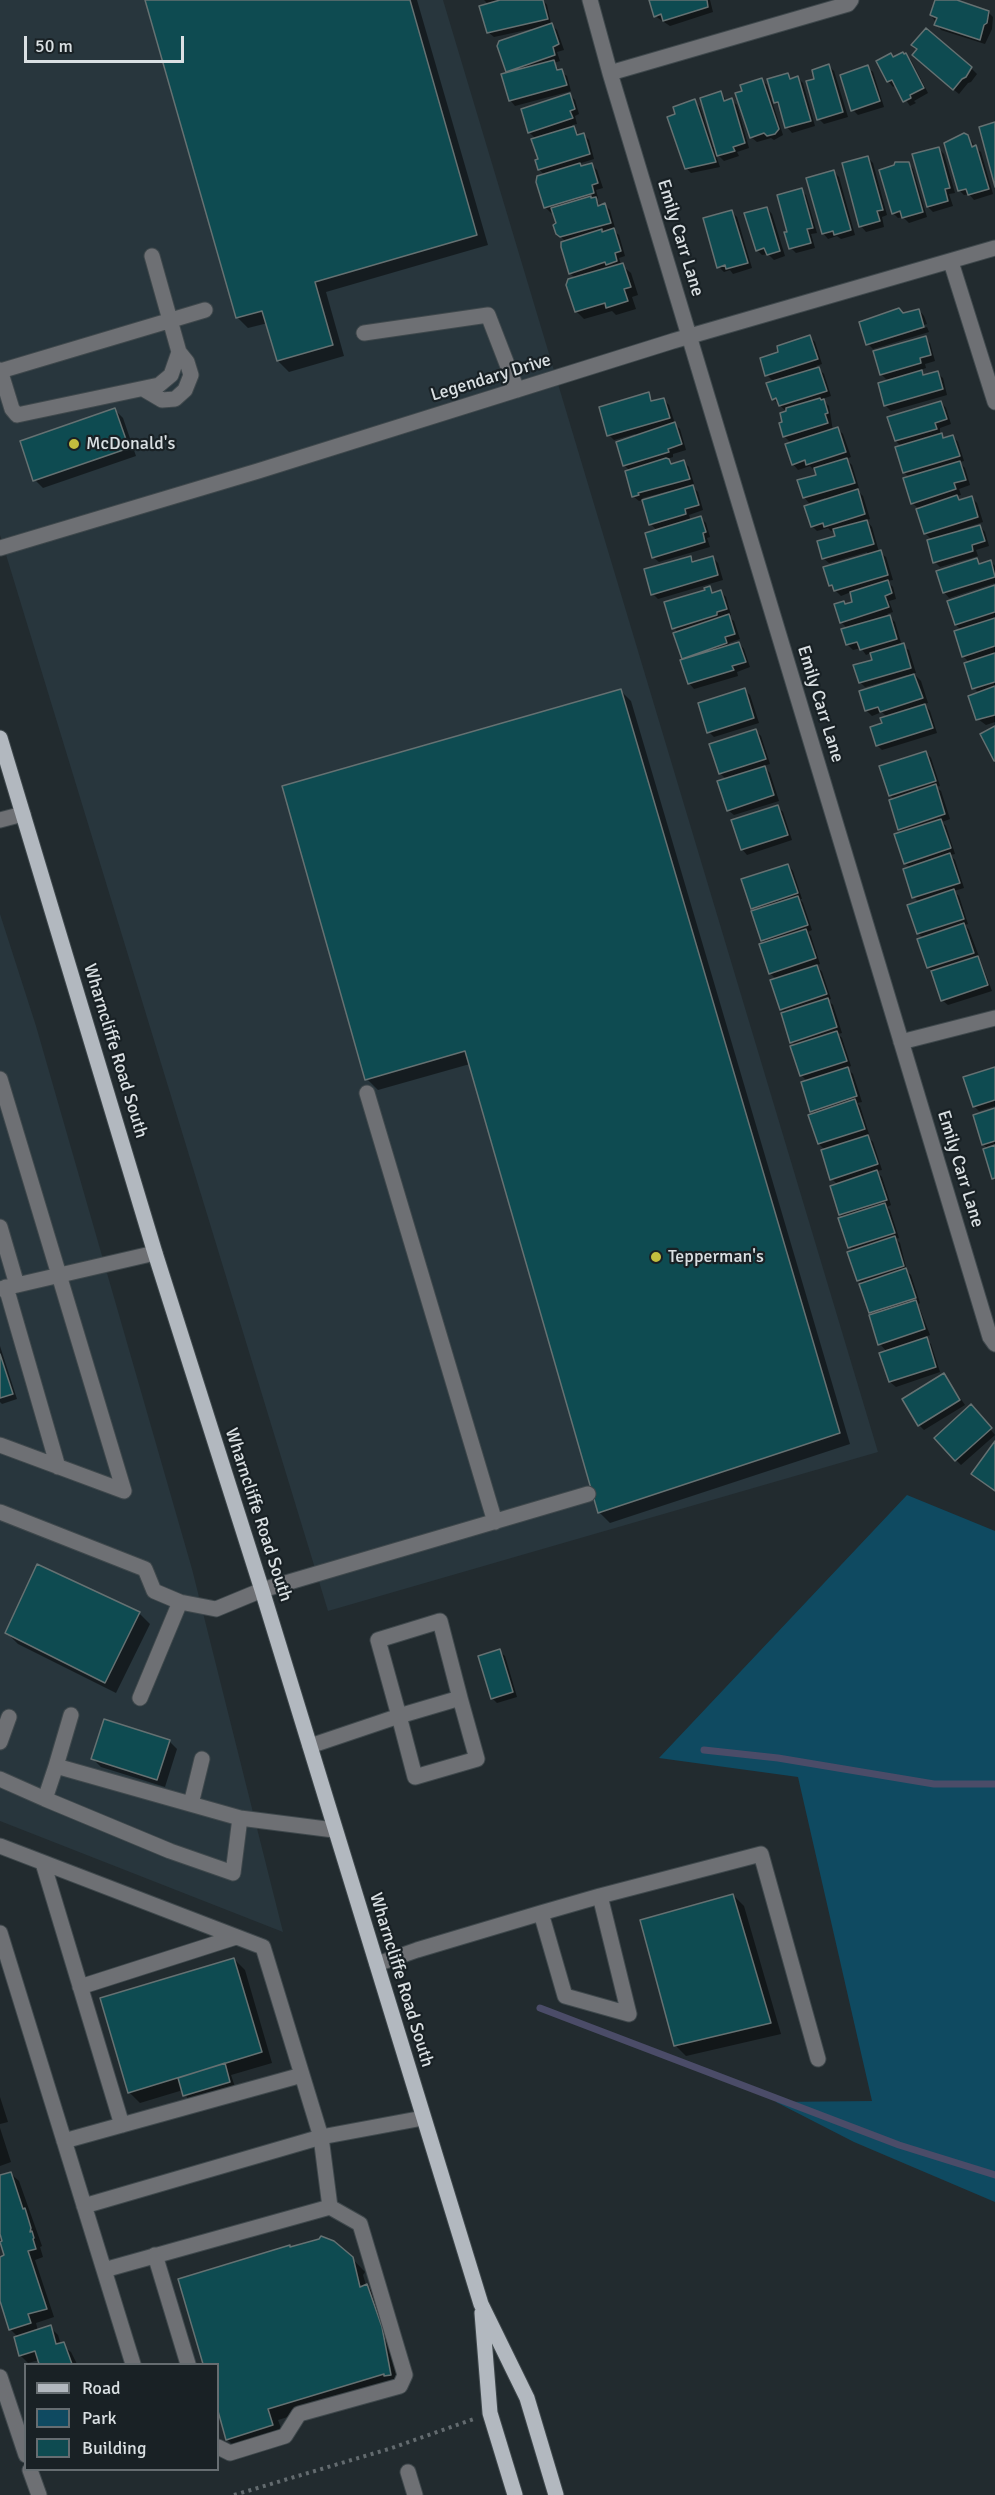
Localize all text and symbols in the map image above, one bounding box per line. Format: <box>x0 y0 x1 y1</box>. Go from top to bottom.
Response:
scale bar <box>27 24 188 62</box>
text: 50 m <box>35 35 73 57</box>
street label: Emily Carr Lane <box>652 177 708 299</box>
street label: Legendary Drive <box>428 349 554 407</box>
place label: McDonald's <box>86 433 175 455</box>
marker: McDonald's <box>67 437 81 451</box>
street label: Emily Carr Lane <box>792 643 848 765</box>
street label: Wharncliffe Road South <box>78 961 152 1141</box>
street label: Emily Carr Lane <box>932 1108 988 1230</box>
place label: Tepperman's <box>668 1246 764 1268</box>
marker: Tepperman's <box>649 1250 663 1264</box>
street label: Wharncliffe Road South <box>220 1425 296 1605</box>
street label: Wharncliffe Road South <box>364 1890 438 2070</box>
legend <box>24 2363 219 2471</box>
text: Road <box>82 2377 121 2399</box>
text: Park <box>82 2407 117 2429</box>
text: Building <box>82 2437 146 2459</box>

